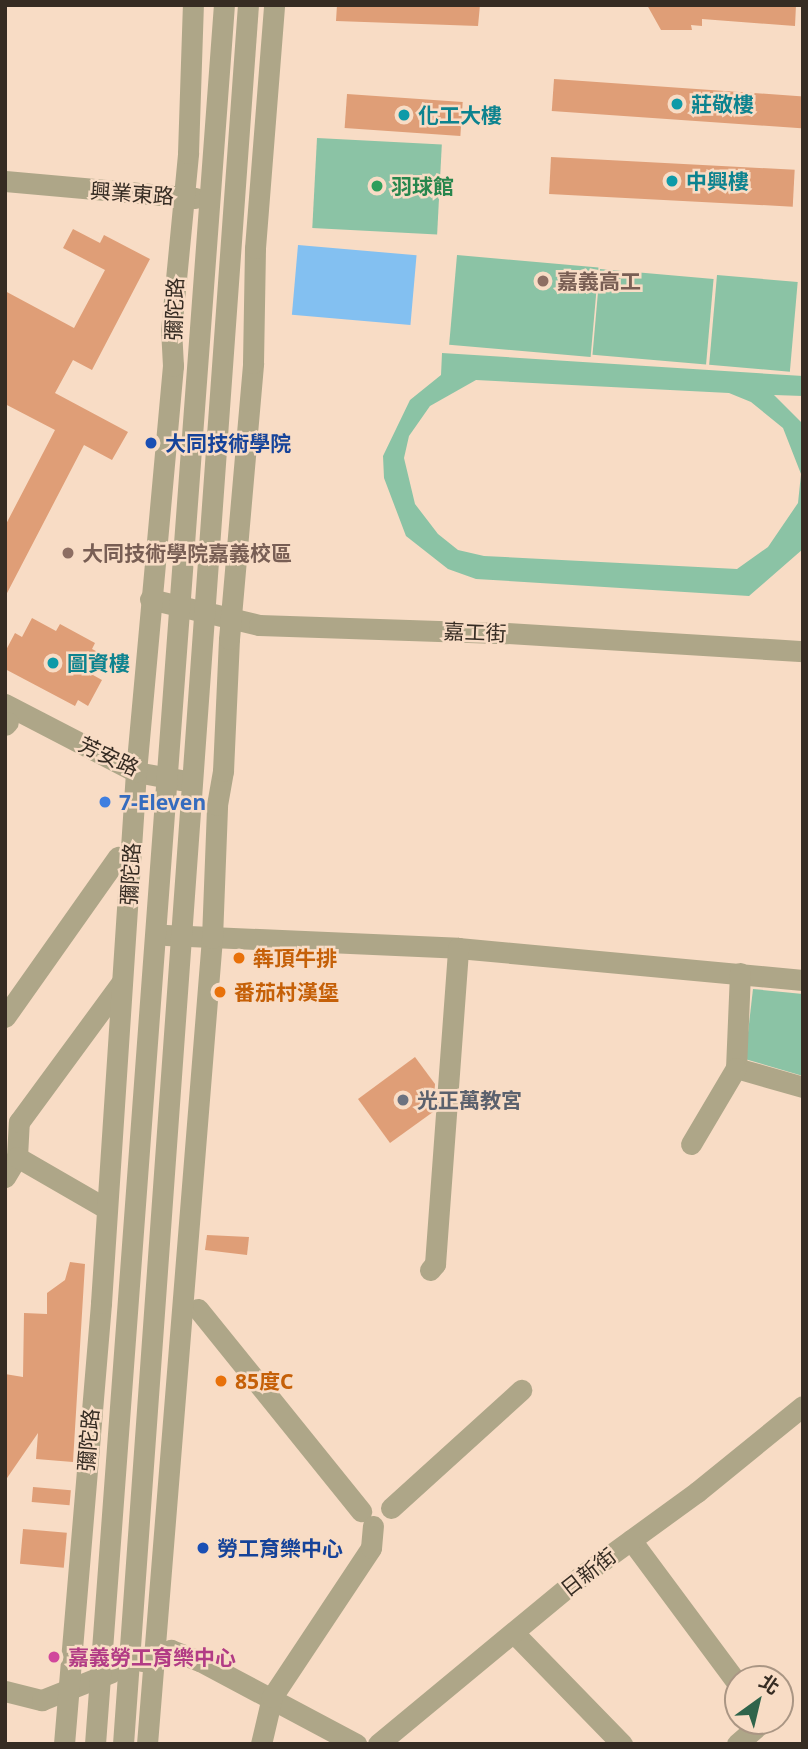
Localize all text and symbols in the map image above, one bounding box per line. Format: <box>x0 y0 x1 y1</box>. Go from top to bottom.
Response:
place label: 莊敬樓 <box>691 91 754 117</box>
marker: 莊敬樓 <box>669 96 685 112</box>
place label: 化工大樓 <box>418 102 502 128</box>
marker: 化工大樓 <box>396 107 412 123</box>
place label: 中興樓 <box>686 168 749 194</box>
place label: 羽球館 <box>391 173 454 199</box>
marker: 中興樓 <box>664 173 680 189</box>
street label: 興業東路 <box>89 178 175 208</box>
marker: 羽球館 <box>369 178 385 194</box>
place label: 嘉義高工 <box>557 268 641 294</box>
marker: 嘉義高工 <box>535 273 551 289</box>
street label: 彌陀路 <box>160 277 188 341</box>
place label: 大同技術學院 <box>165 430 291 456</box>
marker: 大同技術學院 <box>143 435 159 451</box>
place label: 大同技術學院嘉義校區 <box>82 540 292 566</box>
marker: 大同技術學院嘉義校區 <box>60 545 76 561</box>
street label: 嘉工街 <box>443 618 507 646</box>
place label: 圖資樓 <box>67 650 130 676</box>
marker: 圖資樓 <box>45 655 61 671</box>
street label: 芳安路 <box>75 731 143 781</box>
place label: 7-Eleven <box>119 789 206 815</box>
marker: 7-Eleven <box>97 794 113 810</box>
street label: 彌陀路 <box>116 842 144 906</box>
place label: 犇頂牛排 <box>253 945 337 971</box>
marker: 犇頂牛排 <box>231 950 247 966</box>
place label: 番茄村漢堡 <box>234 979 339 1005</box>
marker: 番茄村漢堡 <box>212 984 228 1000</box>
place label: 光正萬教宮 <box>417 1087 522 1113</box>
marker: 光正萬教宮 <box>395 1092 411 1108</box>
place label: 85度C <box>235 1368 294 1394</box>
marker: 85度C <box>213 1373 229 1389</box>
street label: 彌陀路 <box>73 1408 103 1472</box>
place label: 勞工育樂中心 <box>217 1535 343 1561</box>
marker: 勞工育樂中心 <box>195 1540 211 1556</box>
street label: 日新街 <box>555 1543 621 1601</box>
place label: 嘉義勞工育樂中心 <box>68 1644 236 1670</box>
marker: 嘉義勞工育樂中心 <box>46 1649 62 1665</box>
north arrow <box>724 1665 794 1735</box>
text: 北 <box>754 1668 785 1700</box>

